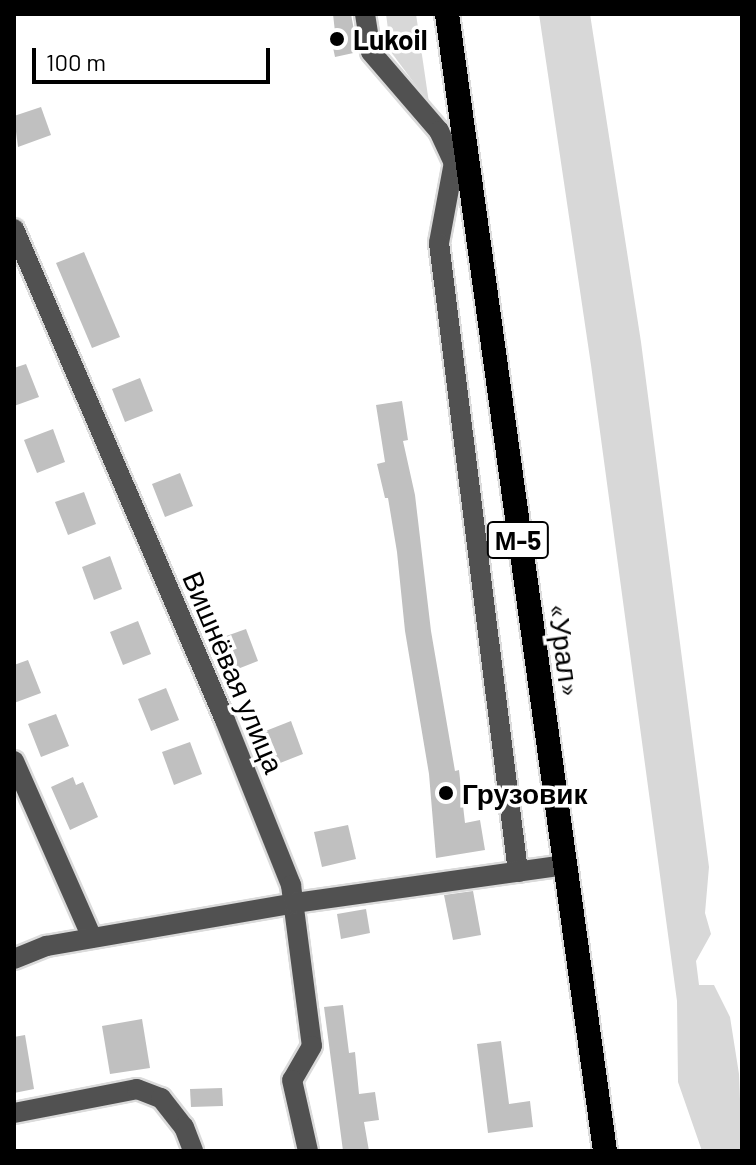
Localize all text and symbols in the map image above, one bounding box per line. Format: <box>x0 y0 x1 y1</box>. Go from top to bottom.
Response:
place label: Lukoil <box>353 22 427 56</box>
marker: Lukoil <box>328 30 346 48</box>
scale bar <box>36 32 274 82</box>
text: 100 m <box>46 47 106 76</box>
road number: М-5 <box>486 518 550 562</box>
street label: Вишнёвая улица <box>176 566 292 778</box>
street label: «Урал» <box>542 601 588 699</box>
place label: Грузовик <box>462 776 588 810</box>
marker: Грузовик <box>437 784 455 802</box>

